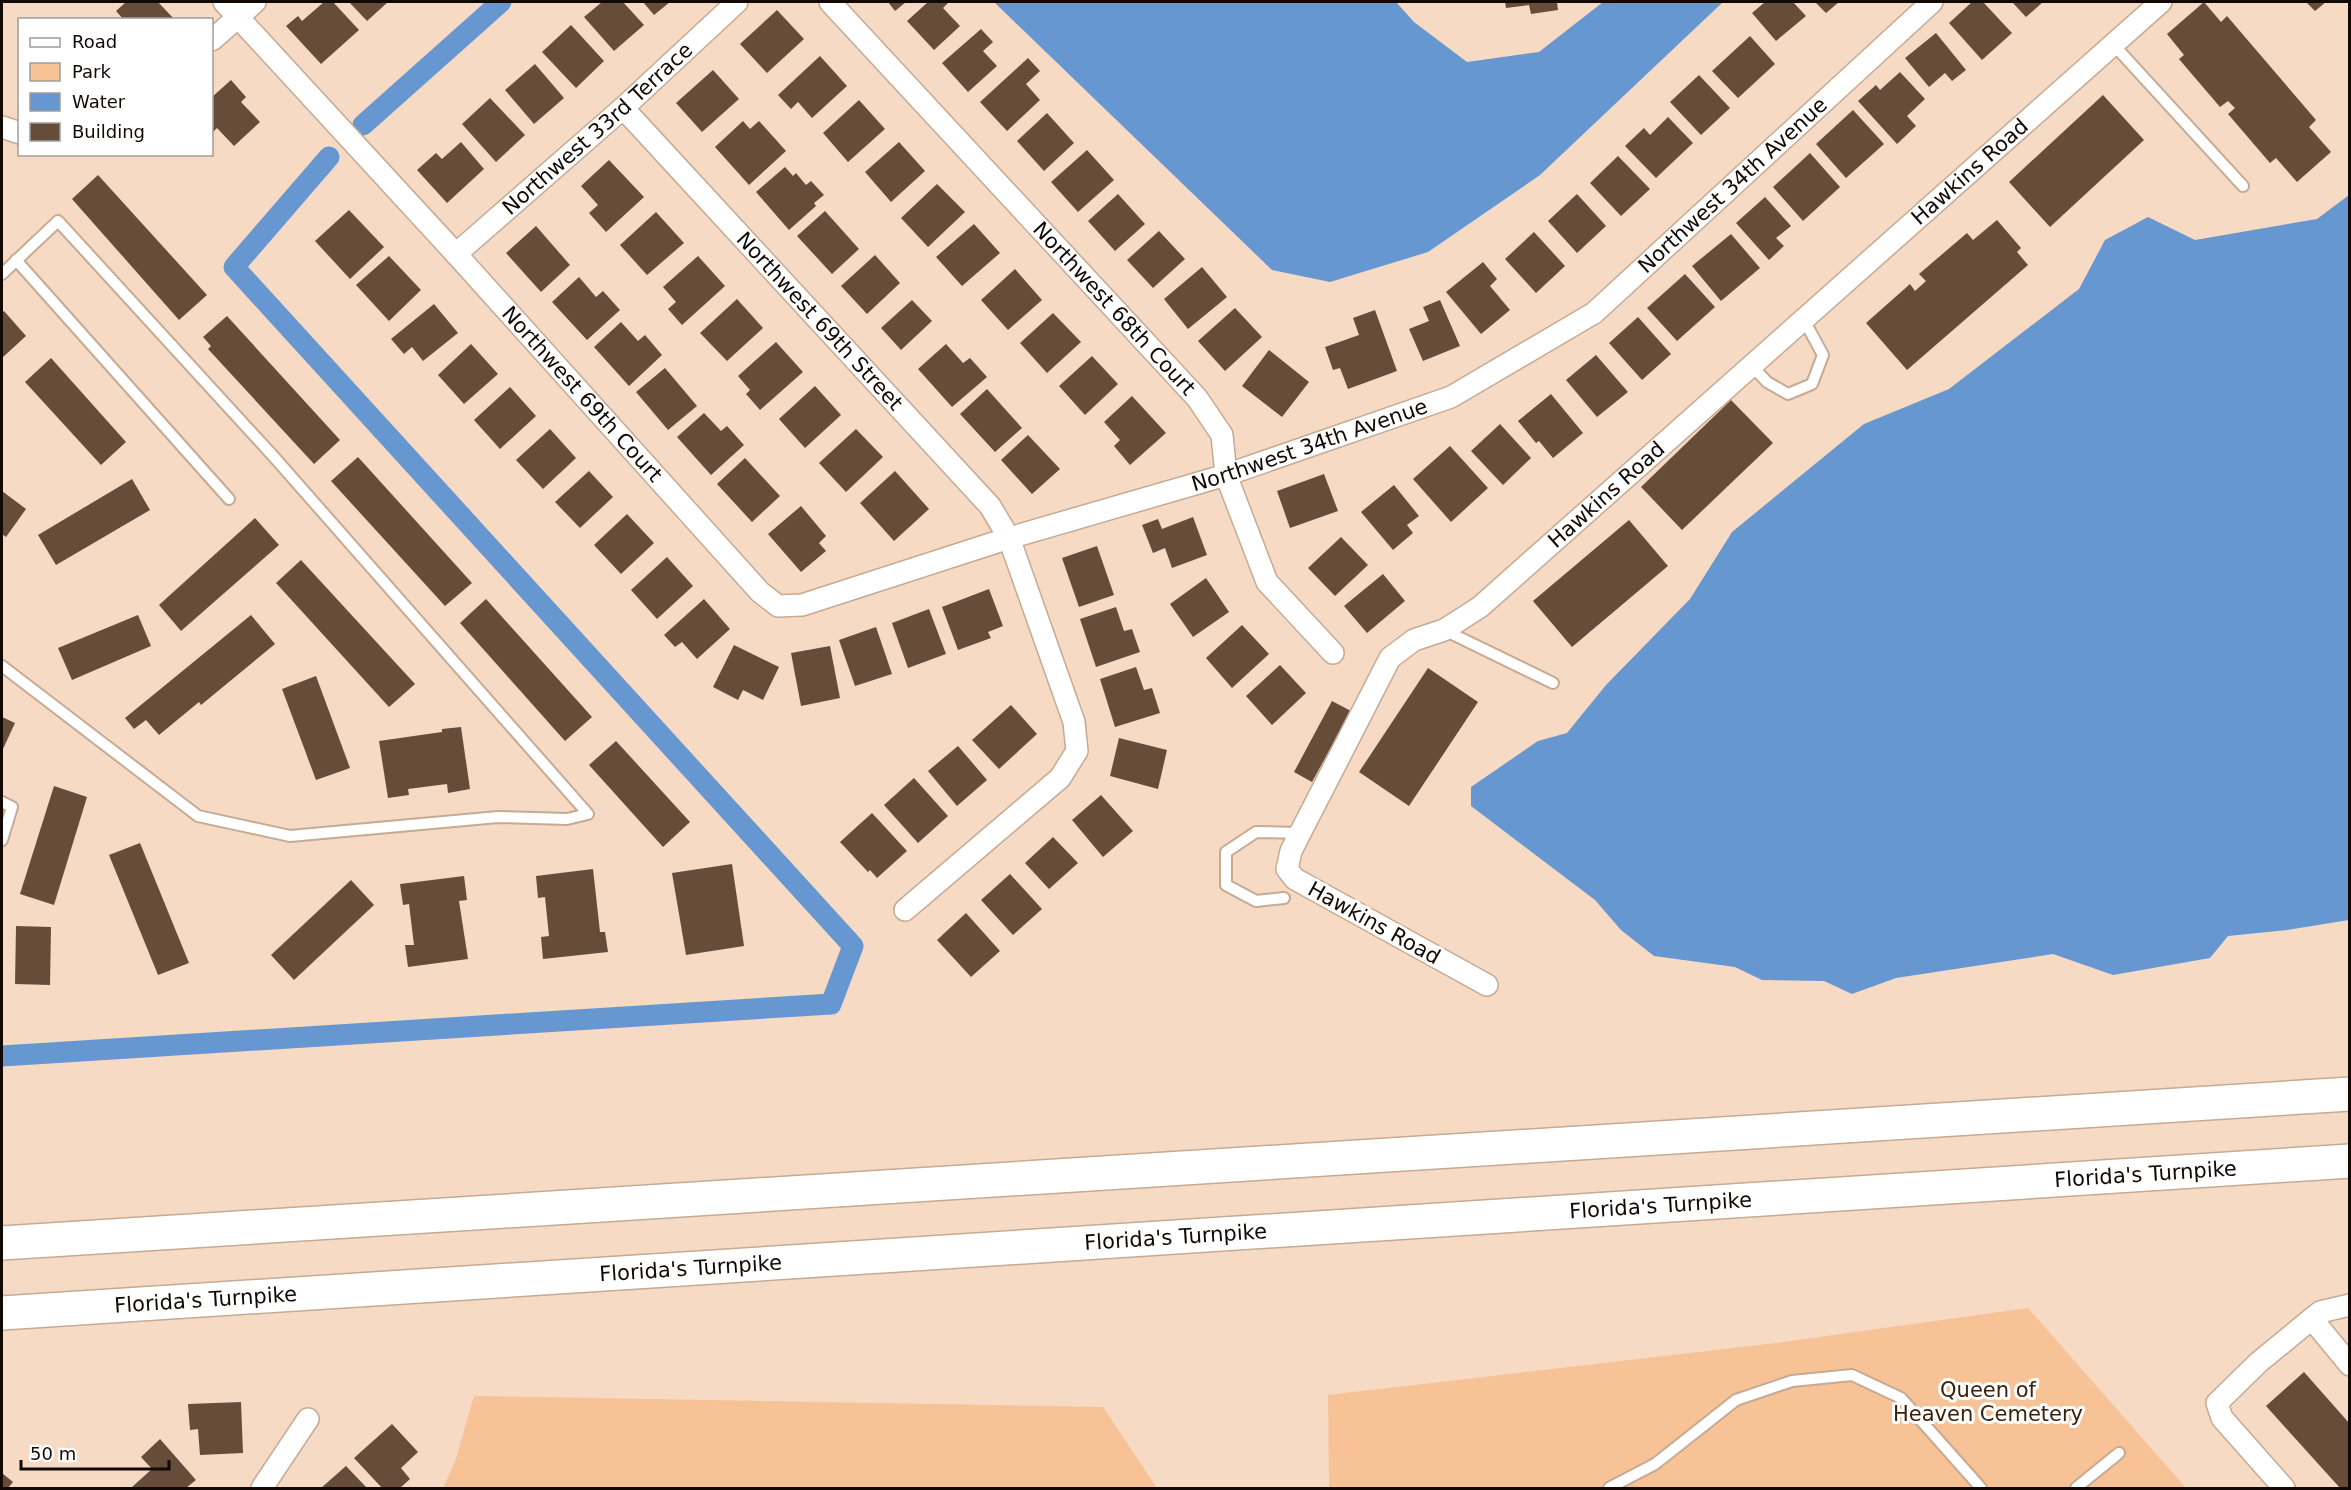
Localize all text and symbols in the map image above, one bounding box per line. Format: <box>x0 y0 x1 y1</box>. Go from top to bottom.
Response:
legend <box>18 18 213 156</box>
text: Road <box>72 31 117 52</box>
street label: Northwest 33rd Terrace <box>498 38 697 220</box>
text: Park <box>72 61 111 82</box>
text: Water <box>72 91 126 112</box>
street label: Northwest 34th Avenue <box>1633 93 1832 278</box>
street label: Hawkins Road <box>1907 114 2033 230</box>
text: Building <box>72 121 145 142</box>
street label: Northwest 68th Court <box>1028 217 1200 400</box>
street label: Northwest 69th Street <box>732 227 908 415</box>
street label: Northwest 69th Court <box>497 302 667 487</box>
street label: Northwest 34th Avenue <box>1189 394 1431 496</box>
street label: Hawkins Road <box>1543 437 1670 553</box>
street label: Hawkins Road <box>1304 877 1444 969</box>
street label: Florida's Turnpike <box>2053 1156 2238 1192</box>
street label: Florida's Turnpike <box>1568 1188 1753 1224</box>
street label: Florida's Turnpike <box>1083 1219 1268 1255</box>
street label: Florida's Turnpike <box>598 1251 783 1286</box>
street label: Florida's Turnpike <box>113 1282 298 1318</box>
park label: Queen of Heaven Cemetery <box>1893 1378 2083 1426</box>
scale bar <box>21 1433 170 1471</box>
text: 50 m <box>30 1443 76 1464</box>

